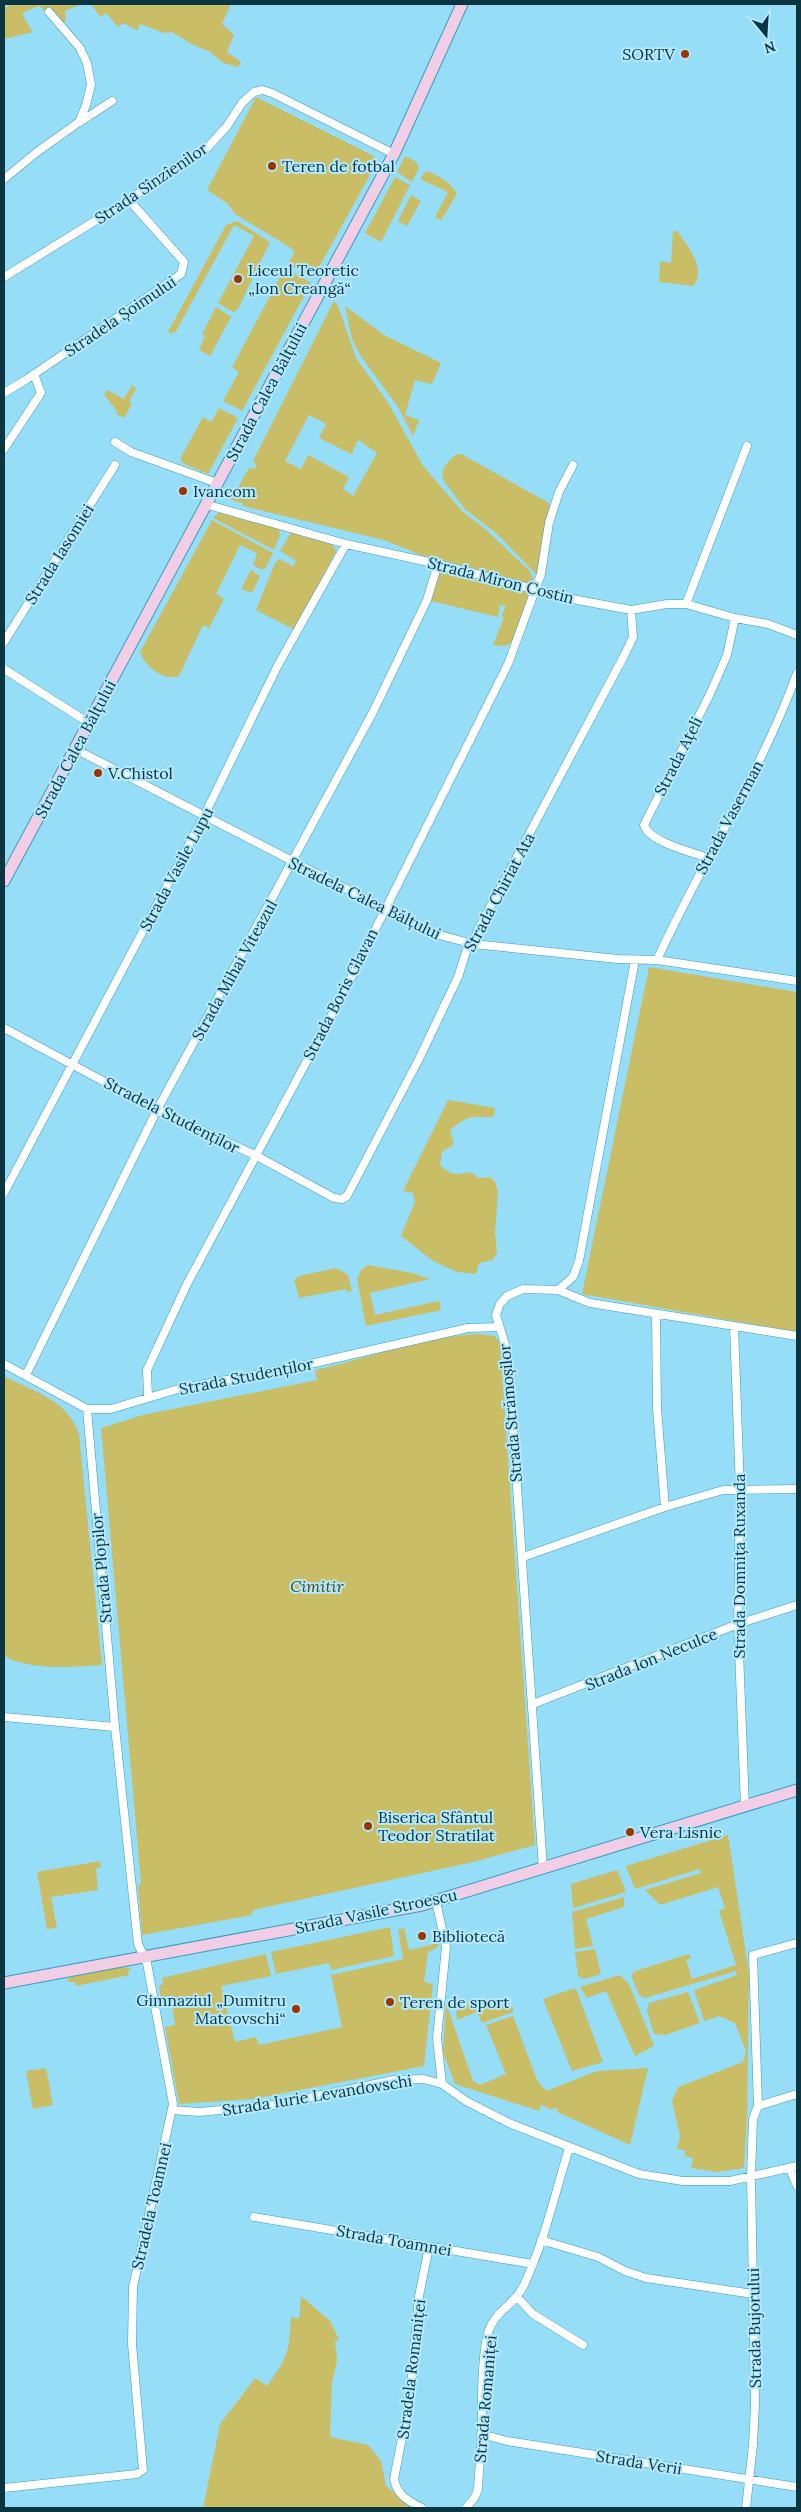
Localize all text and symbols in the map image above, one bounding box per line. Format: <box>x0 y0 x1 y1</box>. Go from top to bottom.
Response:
north arrow <box>741 10 791 60</box>
text: N <box>762 37 778 58</box>
place label: SORTV <box>622 44 676 64</box>
marker: SORTV <box>679 48 691 60</box>
street label: Strada Sînzîenilor <box>91 138 211 228</box>
place label: Teren de fotbal <box>282 156 395 176</box>
marker: Teren de fotbal <box>266 160 278 172</box>
place label: Liceul Teoretic „Ion Creangă“ <box>248 260 359 298</box>
street label: Stradela Șoimului <box>60 271 180 361</box>
marker: Liceul Teoretic „Ion Creangă“ <box>232 273 244 285</box>
street label: Strada Calea Bălțului <box>221 319 311 465</box>
place label: Ivancom <box>193 481 256 501</box>
marker: Ivancom <box>177 485 189 497</box>
street label: Strada Iasomiei <box>20 500 98 608</box>
street label: Strada Miron Costin <box>426 552 576 608</box>
street label: Strada Calea Bălțului <box>30 676 120 822</box>
street label: Strada Ațeli <box>650 713 706 799</box>
street label: Strada Vaserman <box>691 756 768 877</box>
place label: V.Chistol <box>107 763 173 783</box>
marker: V.Chistol <box>92 767 104 779</box>
street label: Strada Vasile Lupu <box>135 803 217 934</box>
street label: Strada Chiriat Ata <box>459 829 539 955</box>
street label: Stradela Calea Bălțului <box>286 852 444 944</box>
street label: Strada Mihai Viteazul <box>187 896 281 1044</box>
street label: Strada Boris Glavan <box>298 925 382 1063</box>
street label: Stradela Studenților <box>101 1072 243 1158</box>
street label: Strada Strămoșilor <box>494 1343 526 1483</box>
street label: Strada Studenților <box>177 1353 315 1399</box>
street label: Strada Domnița Ruxanda <box>729 1474 749 1658</box>
street label: Strada Plopilor <box>86 1512 116 1624</box>
park label: Cimitir <box>290 1576 345 1596</box>
street label: Strada Ion Neculce <box>582 1623 720 1695</box>
place label: Biserica Sfântul Teodor Stratilat <box>378 1807 496 1845</box>
marker: Biserica Sfântul Teodor Stratilat <box>362 1820 374 1832</box>
place label: Vera Lisnic <box>639 1822 722 1842</box>
marker: Vera Lisnic <box>624 1826 636 1838</box>
street label: Strada Vasile Stroescu <box>293 1884 459 1938</box>
place label: Bibliotecă <box>432 1926 505 1946</box>
marker: Bibliotecă <box>416 1930 428 1942</box>
place label: Gimnaziul „Dumitru Matcovschi“ <box>136 1990 286 2028</box>
place label: Teren de sport <box>400 1992 510 2012</box>
marker: Teren de sport <box>384 1996 396 2008</box>
marker: Gimnaziul „Dumitru Matcovschi“ <box>290 2003 302 2015</box>
street label: Strada Iurie Levandovschi <box>221 2070 413 2120</box>
street label: Stradela Toamnei <box>127 2141 175 2271</box>
street label: Strada Toamnei <box>335 2220 453 2260</box>
street label: Strada Bujorului <box>743 2268 765 2388</box>
street label: Stradela Romaniței <box>392 2298 430 2440</box>
street label: Strada Romaniței <box>469 2334 501 2464</box>
street label: Strada Verii <box>595 2445 683 2479</box>

